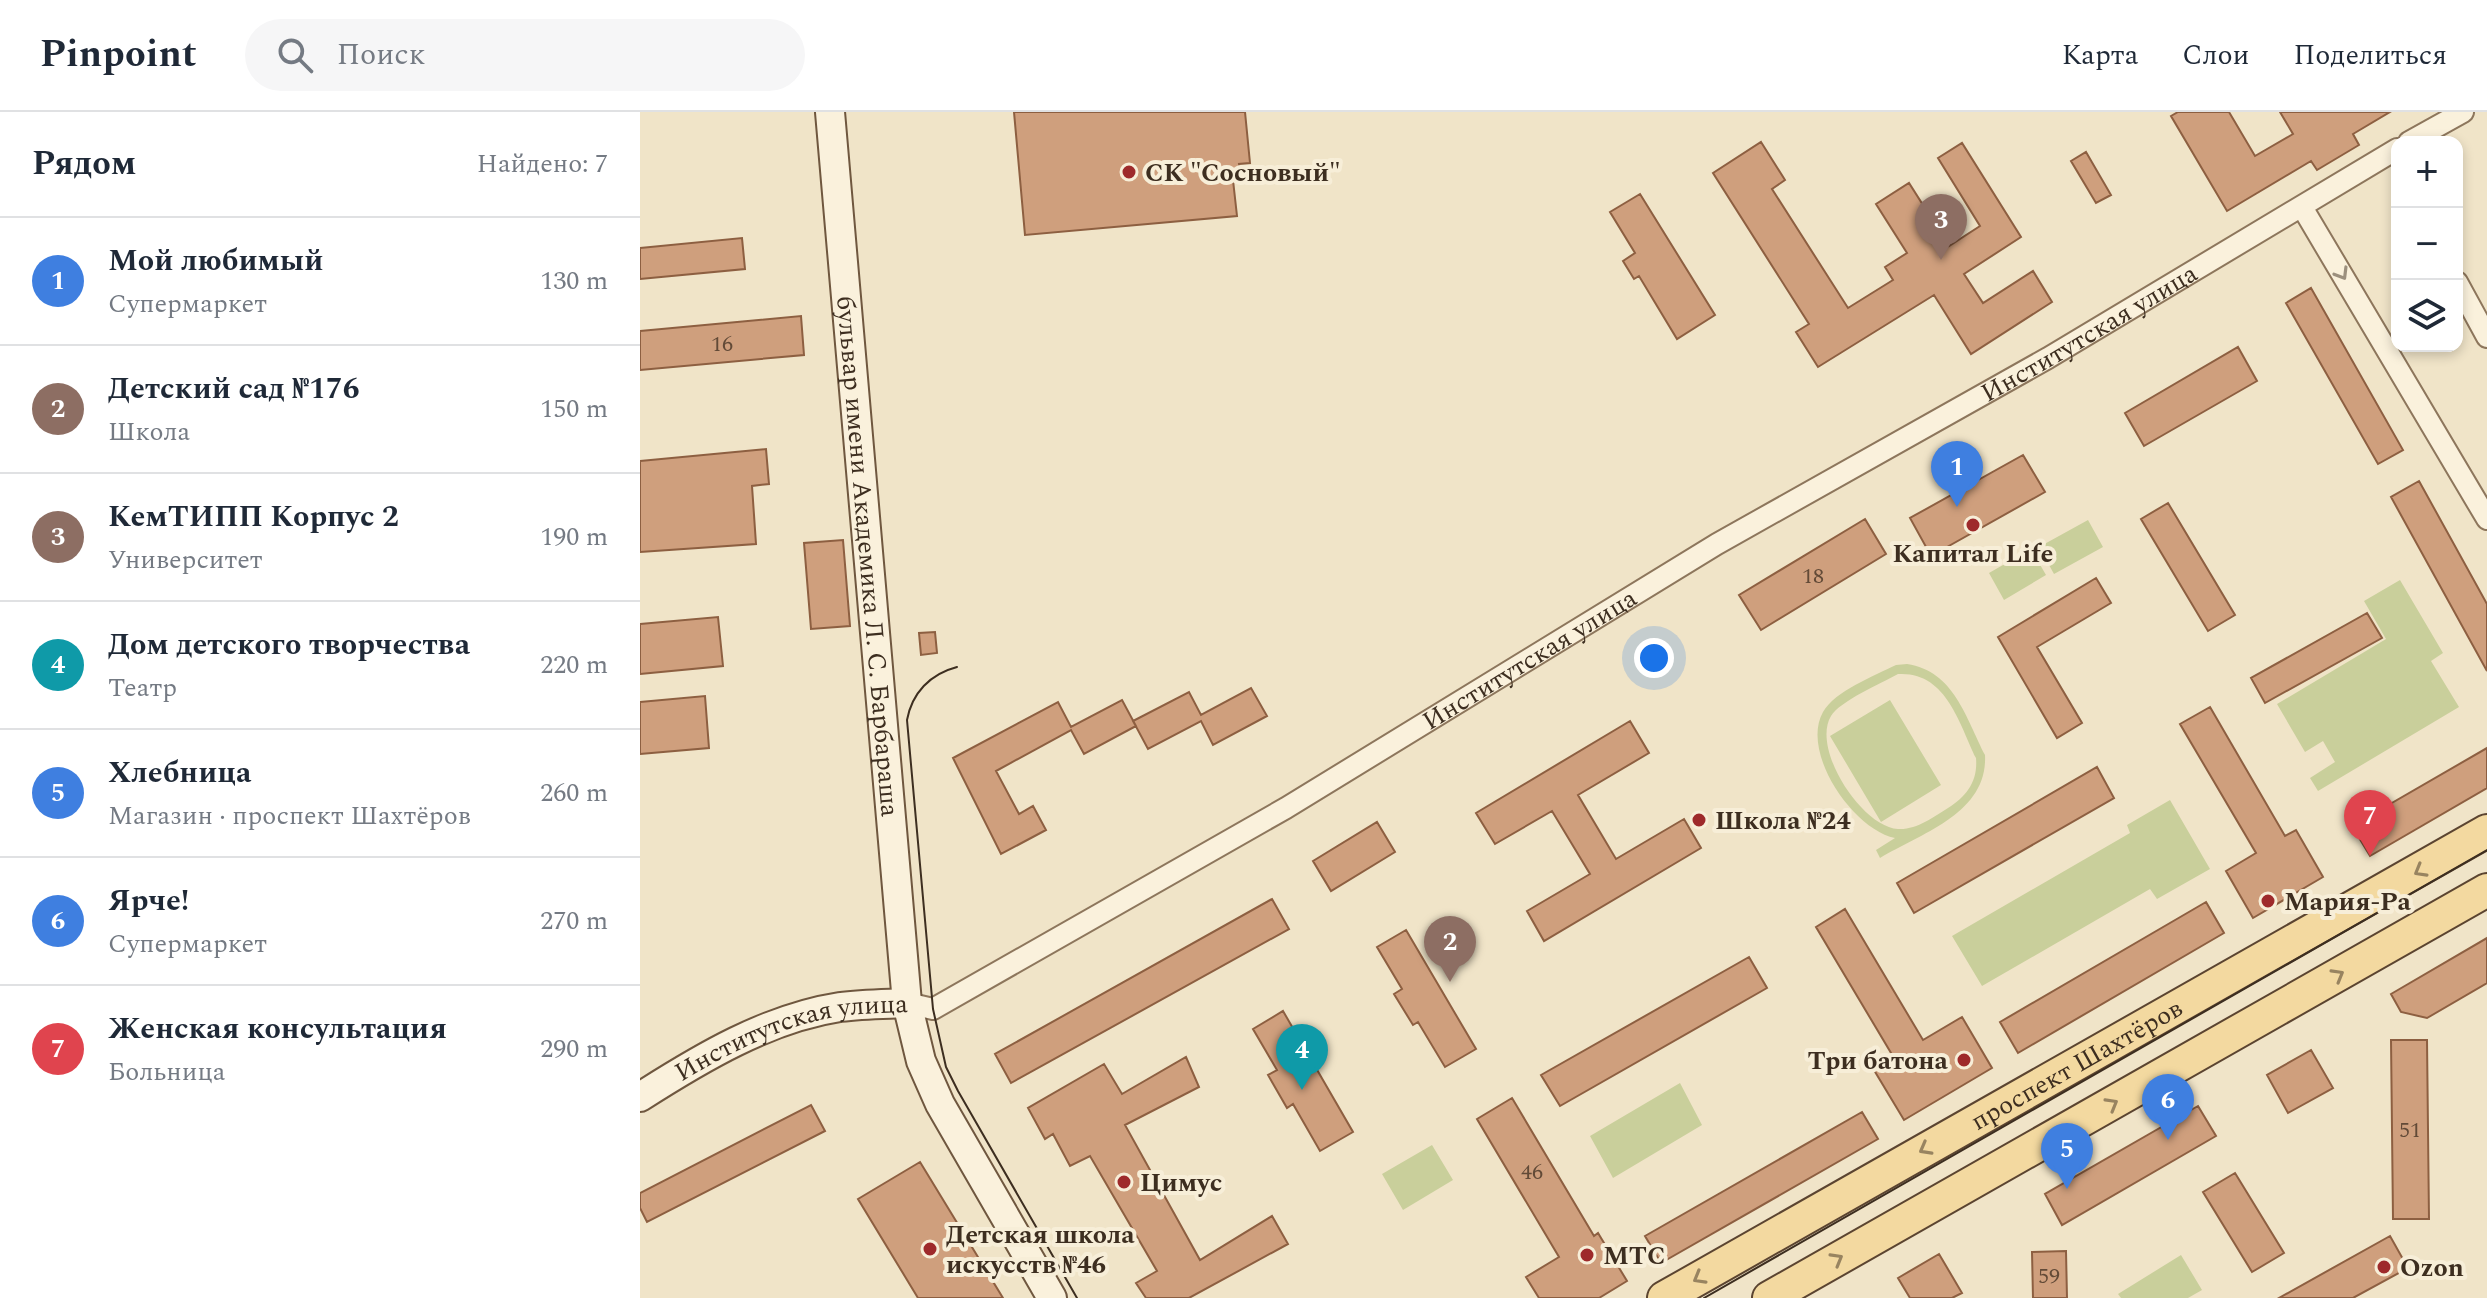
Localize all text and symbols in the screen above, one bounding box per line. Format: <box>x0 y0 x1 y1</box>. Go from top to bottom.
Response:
search box <box>245 19 805 91</box>
text: Pinpoint <box>40 26 197 84</box>
text: Поиск <box>337 32 425 78</box>
icon: search <box>273 33 317 77</box>
text: Карта <box>2062 34 2138 77</box>
text: Слои <box>2182 34 2249 77</box>
text: Поделиться <box>2293 34 2447 77</box>
map controls <box>2391 136 2463 352</box>
button: + <box>2391 136 2463 208</box>
text: Рядом <box>32 138 136 190</box>
text: Найдено: 7 <box>477 144 608 184</box>
place label: СК "Сосновый" <box>1145 153 1341 193</box>
marker: СК "Сосновый" <box>1120 163 1138 181</box>
pin: 3 <box>1915 194 1967 260</box>
button: − <box>2391 208 2463 280</box>
text: Мой любимый <box>108 238 323 284</box>
street label: Институтская улица <box>1974 254 2206 413</box>
text: 1 <box>51 261 65 301</box>
text: 130 m <box>540 261 608 301</box>
one-way arrow <box>2332 265 2347 280</box>
button: layers <box>2391 280 2463 352</box>
text: Супермаркет <box>108 284 267 324</box>
street label: бульвар имени Академика Л. С. Барбараша <box>825 294 910 819</box>
house number: 16 <box>711 328 733 361</box>
text: Детский сад №176 <box>108 366 359 412</box>
text: 2 <box>51 389 65 429</box>
text: 150 m <box>540 389 608 429</box>
text: Школа <box>108 412 190 452</box>
pin: 1 <box>1931 441 1983 507</box>
text: КемТИПП Корпус 2 <box>108 494 399 540</box>
marker: Капитал Life <box>1964 516 1982 534</box>
text: 3 <box>51 517 65 557</box>
text: 190 m <box>540 517 608 557</box>
place label: Капитал Life <box>1893 534 2054 574</box>
text: Университет <box>108 540 263 580</box>
house number: 18 <box>1802 560 1824 593</box>
street label: Институтская улица <box>1415 579 1645 741</box>
text: Дом детского творчества <box>108 622 470 668</box>
your location <box>1634 638 1674 678</box>
text: 4 <box>51 645 65 685</box>
text: 220 m <box>540 645 608 685</box>
text: Театр <box>108 668 177 708</box>
text: Хлебница <box>108 750 251 796</box>
text: 5 <box>51 773 65 813</box>
text: 260 m <box>540 773 608 813</box>
pin: 7 <box>2344 790 2396 856</box>
text: Магазин · проспект Шахтёров <box>108 796 471 836</box>
place label: Школа №24 <box>1715 801 1851 841</box>
marker: Школа №24 <box>1690 811 1708 829</box>
one-way arrow <box>2414 861 2429 876</box>
text: Ярче! <box>108 878 189 924</box>
place label: Мария-Ра <box>2284 882 2411 922</box>
marker: Мария-Ра <box>2259 892 2277 910</box>
text: 6 <box>51 901 65 941</box>
text: 270 m <box>540 901 608 941</box>
pin: 2 <box>1424 916 1476 982</box>
text: Супермаркет <box>108 924 267 964</box>
one-way arrow <box>2329 969 2344 985</box>
street label: Институтская улица <box>667 984 909 1092</box>
street label: проспект Шахтёров <box>1963 989 2190 1141</box>
text: Женская консультация <box>108 1006 447 1052</box>
pin: 4 <box>1276 1024 1328 1090</box>
text: 7 <box>51 1029 65 1069</box>
text: 290 m <box>540 1029 608 1069</box>
place label: Три батона <box>1807 1041 1949 1081</box>
marker: Три батона <box>1955 1051 1973 1069</box>
text: Больница <box>108 1052 225 1092</box>
pin: 6 <box>2142 1074 2194 1140</box>
one-way arrow <box>2104 1098 2118 1113</box>
house number: 51 <box>2399 1114 2421 1147</box>
pin: 5 <box>2041 1123 2093 1189</box>
one-way arrow <box>1919 1140 1933 1155</box>
house number: 46 <box>1521 1156 1543 1189</box>
place label: Цимус <box>1140 1163 1222 1203</box>
marker: Цимус <box>1115 1173 1133 1191</box>
place label: Детская школа искусств №46 <box>946 1215 1135 1285</box>
place label: МТС <box>1603 1236 1665 1276</box>
marker: Детская школа искусств №46 <box>921 1240 939 1258</box>
marker: МТС <box>1578 1246 1596 1264</box>
place label: Ozon <box>2400 1248 2464 1288</box>
one-way arrow <box>1828 1253 1843 1269</box>
marker: Ozon <box>2375 1258 2393 1276</box>
house number: 59 <box>2038 1260 2060 1293</box>
one-way arrow <box>1693 1268 1708 1284</box>

